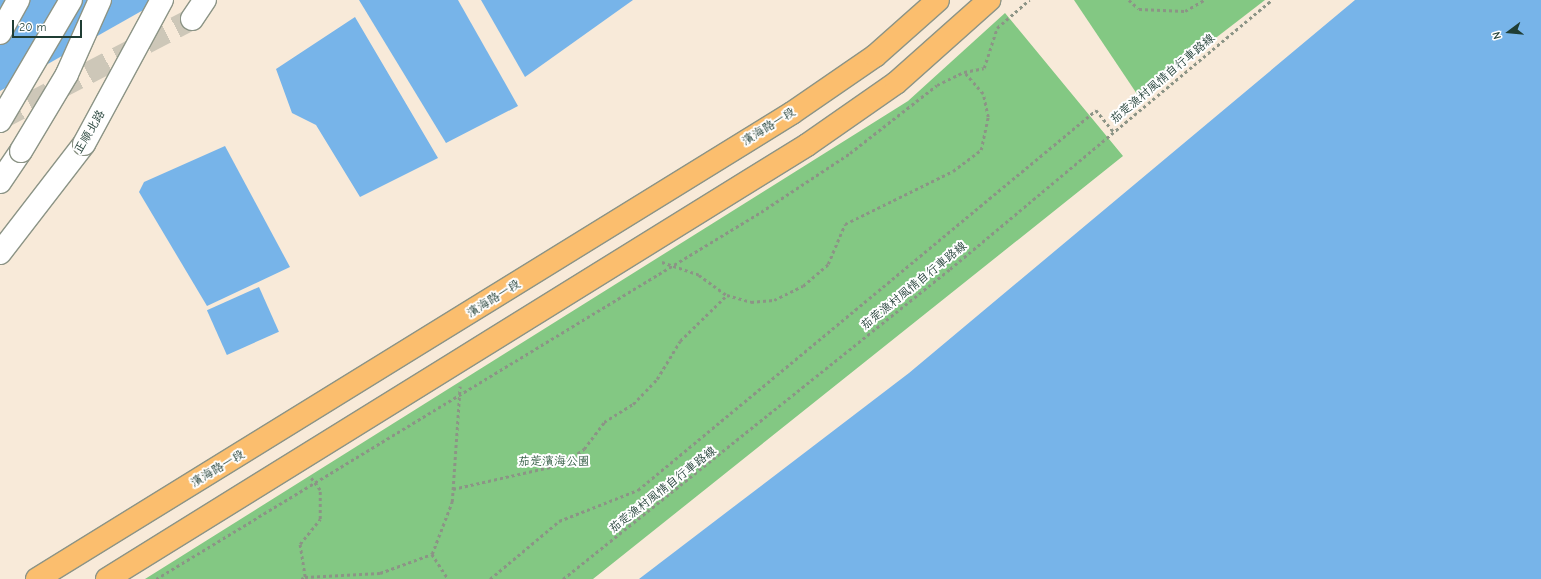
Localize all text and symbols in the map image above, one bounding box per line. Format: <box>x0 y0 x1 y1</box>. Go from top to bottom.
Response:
scale bar <box>14 12 84 38</box>
north arrow <box>1489 12 1529 52</box>
text: 20 m <box>19 20 47 34</box>
text: N <box>1490 30 1504 41</box>
street label: 茄萣漁村風情自行車路線 <box>1108 31 1218 127</box>
street label: 濱海路一段 <box>740 105 798 149</box>
street label: 正順北路 <box>71 108 109 156</box>
street label: 茄萣漁村風情自行車路線 <box>858 239 970 333</box>
street label: 濱海路一段 <box>465 277 523 321</box>
street label: 茄萣漁村風情自行車路線 <box>607 444 719 536</box>
street label: 濱海路一段 <box>189 447 247 491</box>
park label: 茄萣濱海公園 <box>518 455 590 469</box>

